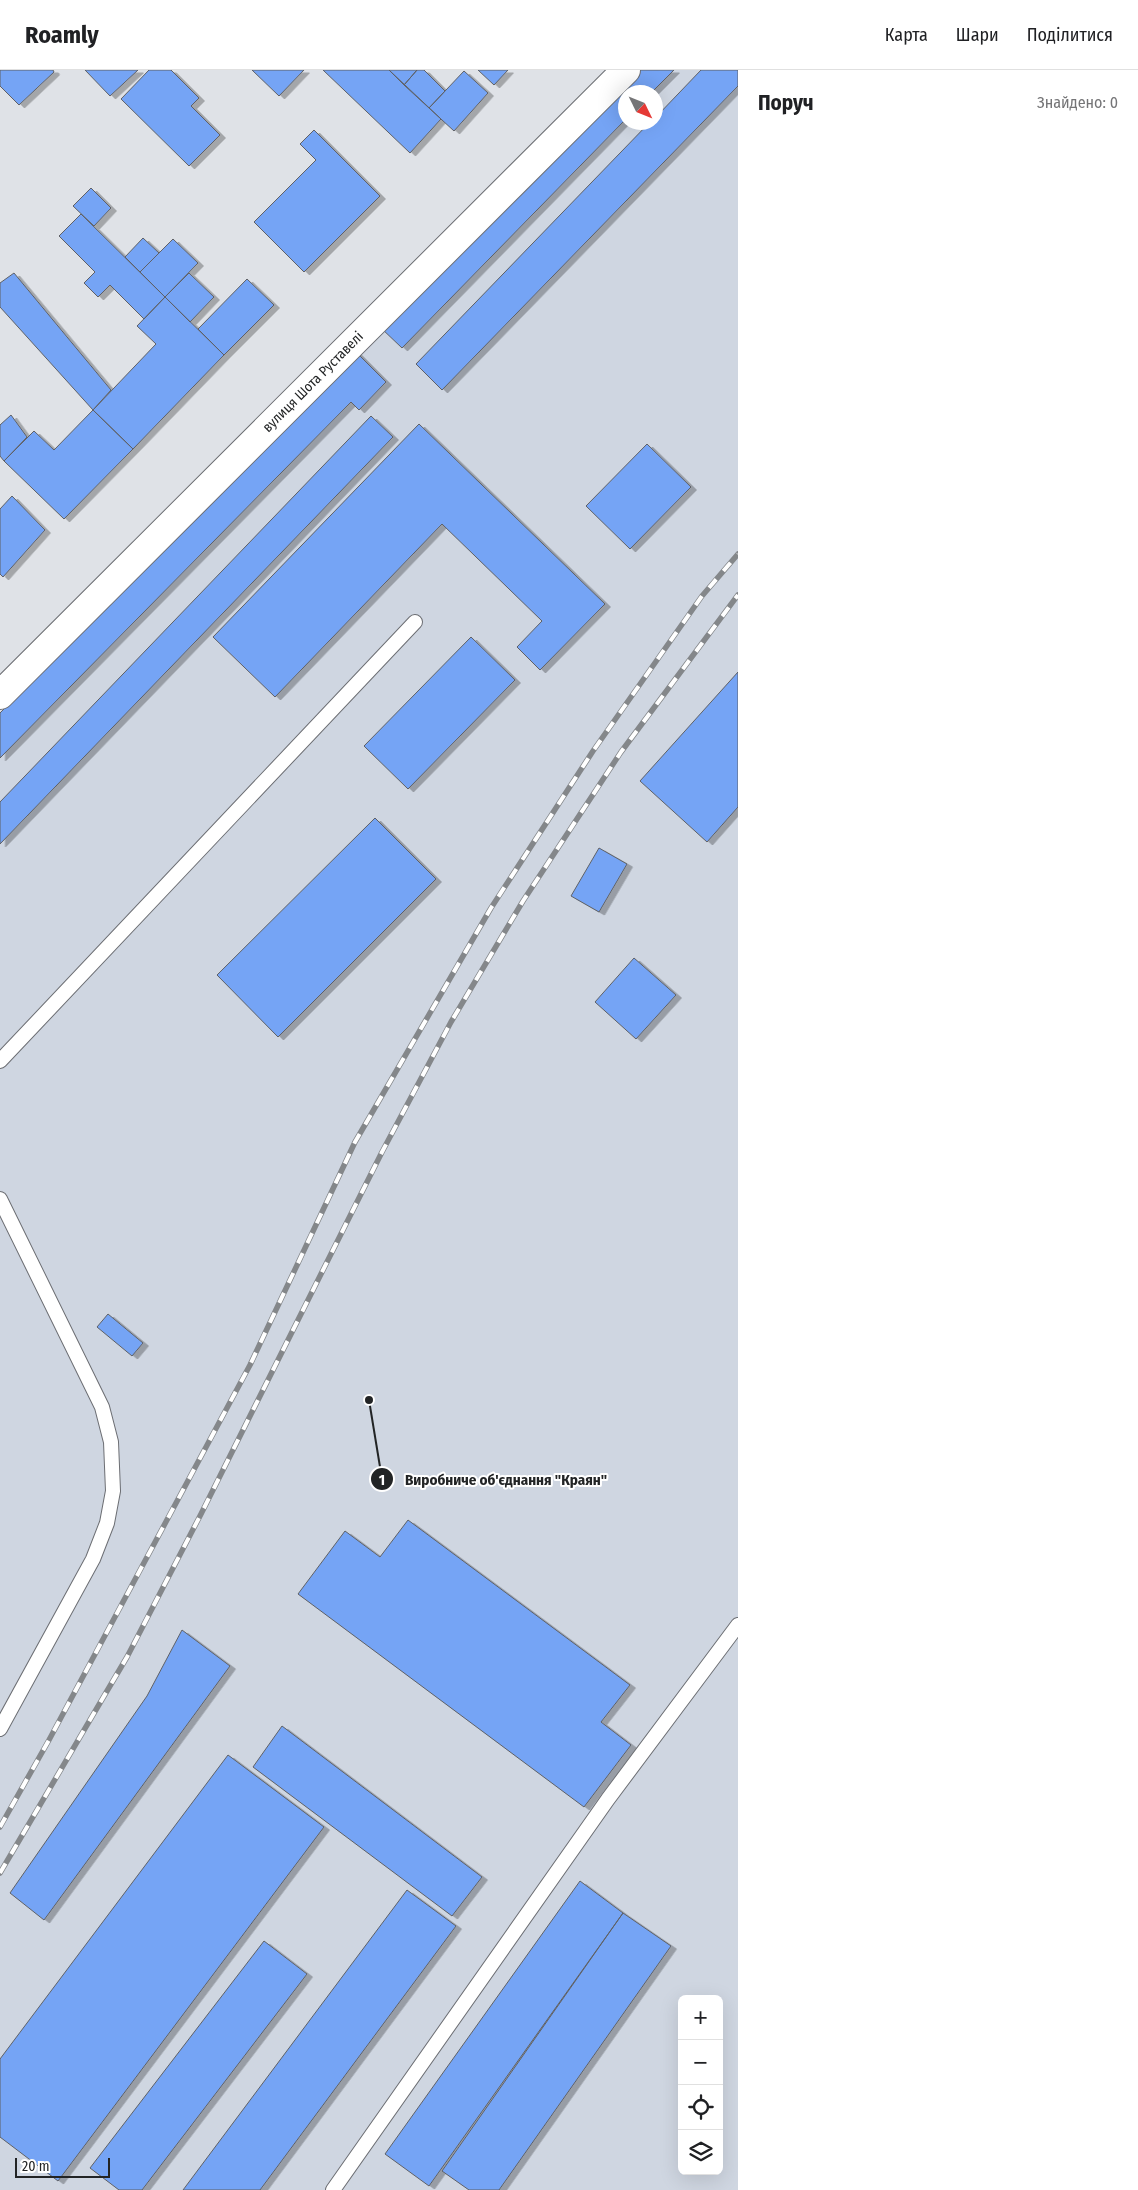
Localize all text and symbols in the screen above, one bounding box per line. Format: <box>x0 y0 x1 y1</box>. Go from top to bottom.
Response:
text: Roamly <box>25 21 99 49</box>
text: Карта <box>885 24 928 46</box>
text: Шари <box>956 24 999 46</box>
text: Поділитися <box>1027 24 1113 46</box>
north arrow <box>618 85 663 130</box>
text: Поруч <box>758 90 814 116</box>
text: Знайдено: 0 <box>1037 93 1118 112</box>
street label: вулиця Шота Руставелі <box>259 328 367 436</box>
callout: Виробниче об'єднання "Краян" <box>369 1464 617 1494</box>
text: 1 <box>379 1471 385 1489</box>
text: Виробниче об'єднання "Краян" <box>405 1471 607 1489</box>
map controls <box>678 1995 723 2175</box>
button: + <box>678 1995 723 2040</box>
button: − <box>678 2040 723 2085</box>
button: locate <box>678 2085 723 2130</box>
button: layers <box>678 2130 723 2175</box>
scale bar <box>15 2155 110 2178</box>
text: 20 m <box>22 2158 50 2175</box>

